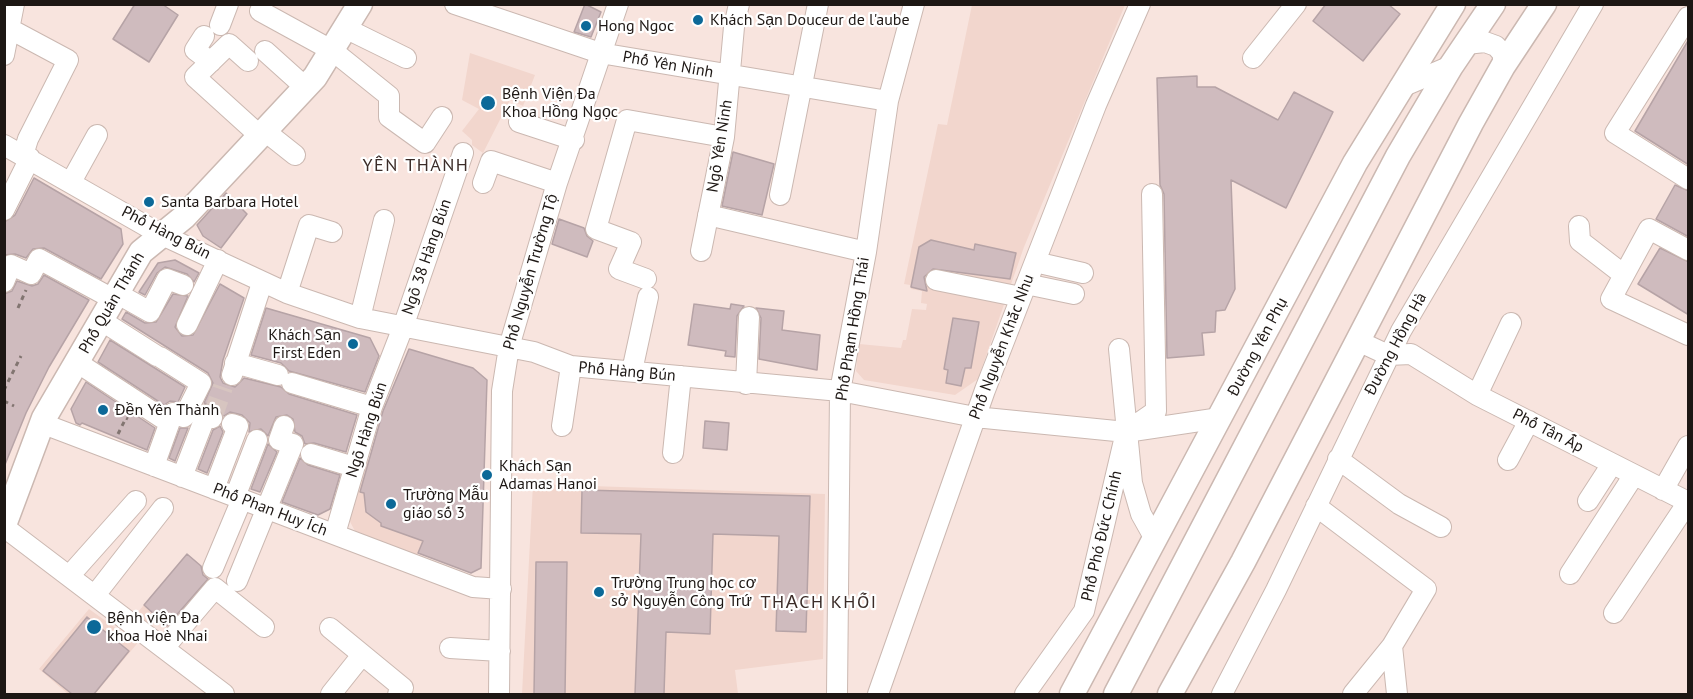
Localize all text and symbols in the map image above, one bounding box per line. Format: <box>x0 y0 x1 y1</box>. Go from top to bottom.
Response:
place label: Khách Sạn Douceur de l'aube <box>710 10 910 30</box>
marker: Khách Sạn Douceur de l'aube <box>691 13 705 27</box>
place label: Hong Ngoc <box>598 16 674 36</box>
marker: Hong Ngoc <box>579 19 593 33</box>
street label: Phố Yên Ninh <box>621 48 715 82</box>
place label: Bệnh Viện Đa Khoa Hồng Ngọc <box>502 84 620 122</box>
marker: Bệnh Viện Đa Khoa Hồng Ngọc <box>479 94 497 112</box>
street label: Ngõ Yên Ninh <box>703 98 737 194</box>
district label: YÊN THÀNH <box>363 155 469 177</box>
place label: Santa Barbara Hotel <box>161 192 298 212</box>
street label: Phố Nguyễn Trường Tộ <box>500 192 562 352</box>
marker: Santa Barbara Hotel <box>142 195 156 209</box>
street label: Ngõ 38 Hàng Bún <box>398 197 456 317</box>
street label: Phố Hàng Bún <box>118 202 214 264</box>
street label: Phố Quán Thánh <box>75 249 149 357</box>
street label: Phố Phạm Hồng Thái <box>832 255 874 403</box>
street label: Phố Nguyễn Khắc Nhu <box>965 272 1039 422</box>
street label: Đường Hồng Hà <box>1361 290 1431 398</box>
street label: Đường Yên Phụ <box>1224 295 1292 399</box>
place label: Khách Sạn First Eden <box>268 325 341 363</box>
marker: Khách Sạn First Eden <box>346 337 360 351</box>
street label: Phố Hàng Bún <box>578 358 676 386</box>
street label: Ngõ Hàng Bún <box>343 380 391 480</box>
place label: Đền Yên Thành <box>115 400 219 420</box>
marker: Đền Yên Thành <box>96 403 110 417</box>
street label: Phố Tân Ấp <box>1509 405 1587 457</box>
place label: Khách Sạn Adamas Hanoi <box>499 456 597 494</box>
marker: Khách Sạn Adamas Hanoi <box>480 468 494 482</box>
street label: Phố Phó Đức Chính <box>1078 469 1126 603</box>
street label: Phố Phan Huy Ích <box>210 479 330 541</box>
place label: Trường Mẫu giáo số 3 <box>403 485 487 523</box>
marker: Trường Mẫu giáo số 3 <box>384 497 398 511</box>
place label: Trường Trung học cơ sở Nguyễn Công Trứ <box>611 573 754 611</box>
marker: Trường Trung học cơ sở Nguyễn Công Trứ <box>592 585 606 599</box>
district label: THẠCH KHỐI <box>761 592 877 614</box>
place label: Bệnh viện Đa khoa Hoè Nhai <box>107 608 208 646</box>
marker: Bệnh viện Đa khoa Hoè Nhai <box>85 618 103 636</box>

